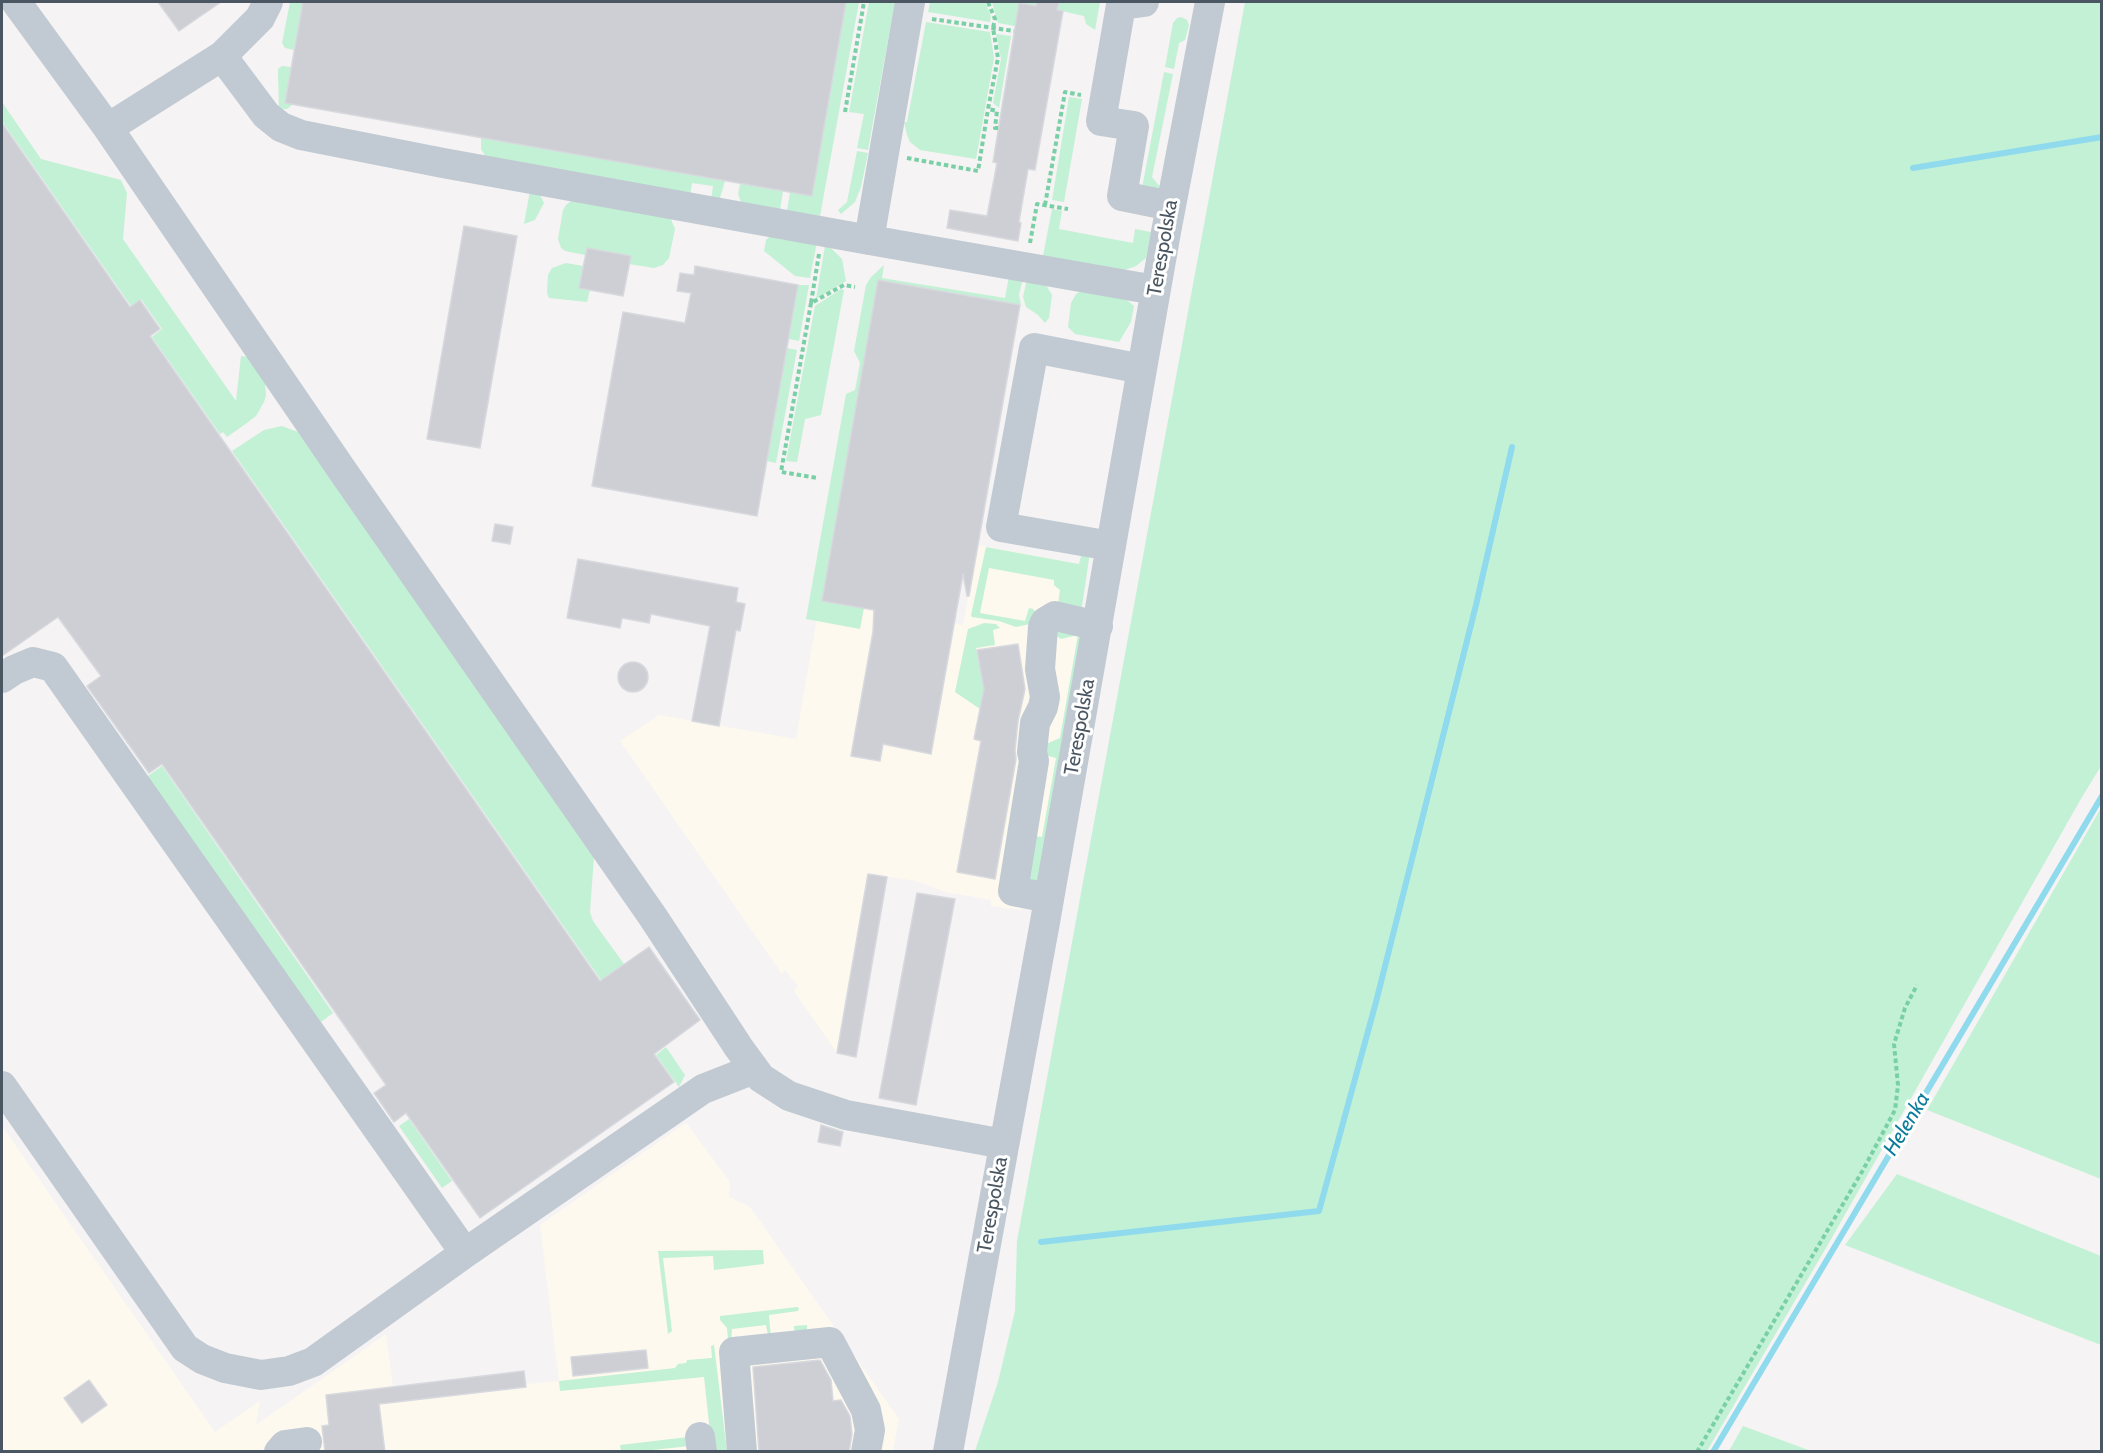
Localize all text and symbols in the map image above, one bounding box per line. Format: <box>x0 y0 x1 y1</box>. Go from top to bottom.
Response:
street label: Terespolska <box>1143 198 1183 298</box>
street label: Terespolska <box>1060 677 1100 777</box>
water label: Helenka <box>1878 1088 1936 1160</box>
street label: Terespolska <box>973 1155 1013 1255</box>

